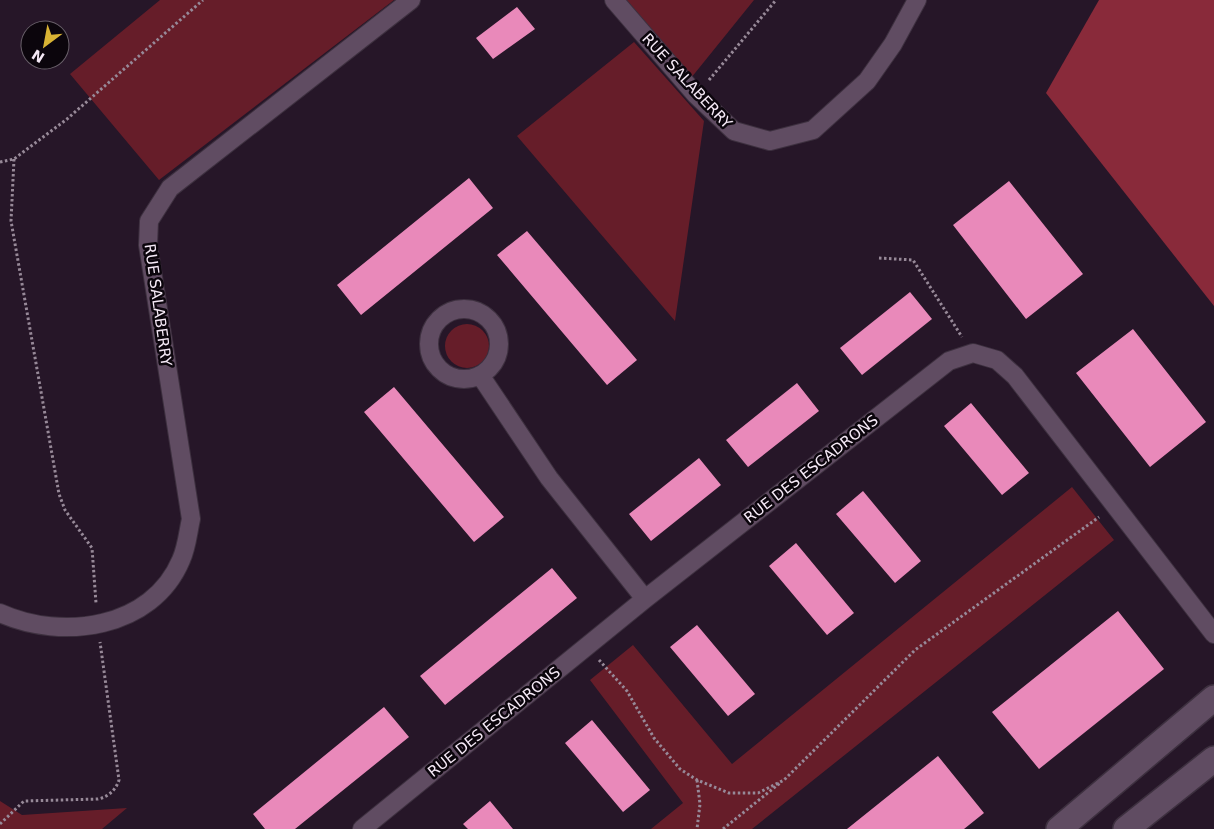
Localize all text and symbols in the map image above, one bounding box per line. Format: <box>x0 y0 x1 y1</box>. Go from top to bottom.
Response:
north arrow <box>20 20 70 70</box>
street label: RUE SALABERRY <box>638 30 736 133</box>
text: N <box>29 46 47 66</box>
street label: RUE SALABERRY <box>140 243 176 368</box>
street label: RUE DES ESCADRONS <box>740 411 882 527</box>
street label: RUE DES ESCADRONS <box>424 663 564 781</box>

